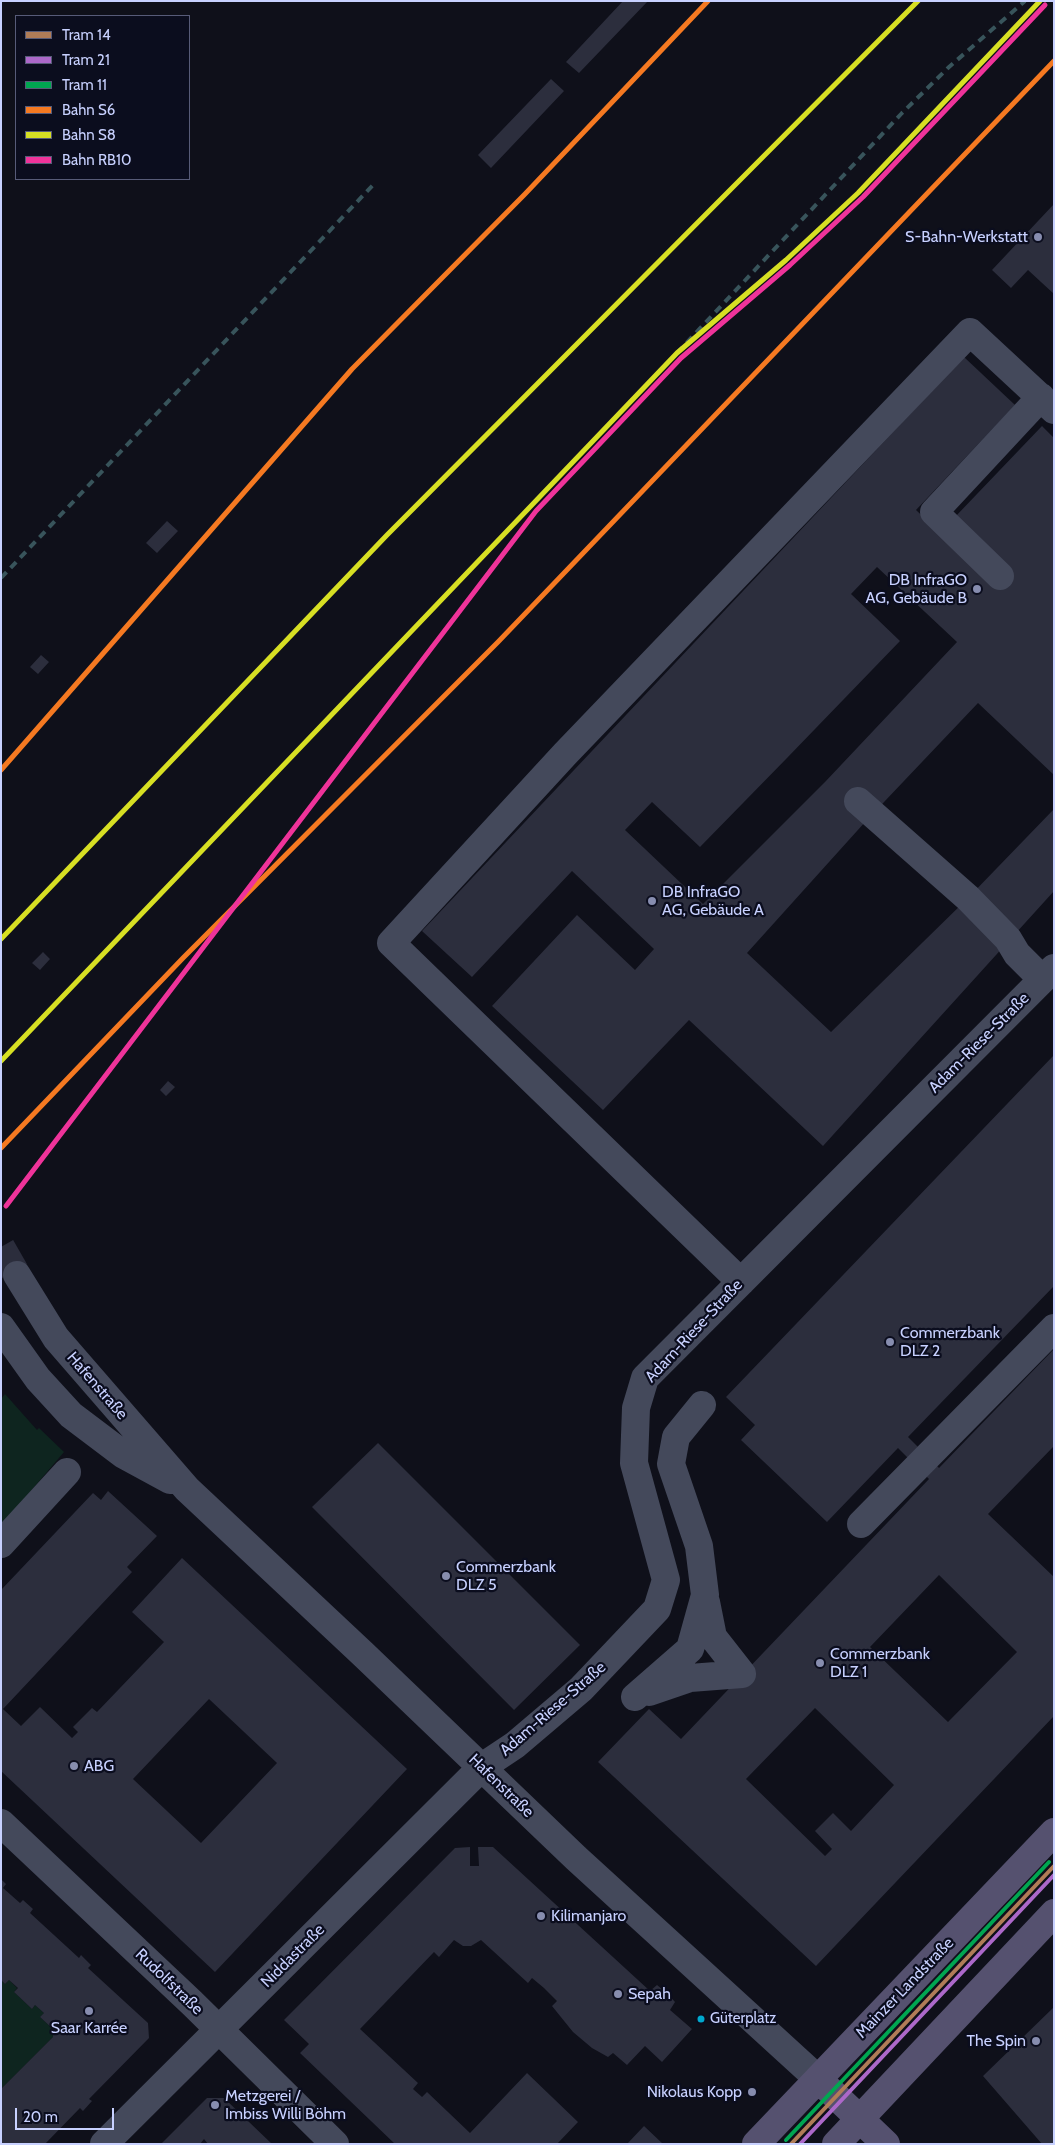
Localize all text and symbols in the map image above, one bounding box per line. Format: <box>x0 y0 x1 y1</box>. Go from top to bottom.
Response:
legend <box>15 15 190 180</box>
text: Tram 14 <box>62 26 111 44</box>
text: Tram 21 <box>62 51 110 69</box>
text: Tram 11 <box>62 76 107 94</box>
text: Bahn S6 <box>62 101 115 119</box>
text: Bahn S8 <box>62 126 116 144</box>
text: Bahn RB10 <box>62 151 131 169</box>
place label: S-Bahn-Werkstatt <box>905 227 1028 247</box>
marker: S-Bahn-Werkstatt <box>1032 231 1044 243</box>
place label: DB InfraGO AG, Gebäude B <box>865 570 967 608</box>
marker: DB InfraGO AG, Gebäude B <box>971 583 983 595</box>
place label: DB InfraGO AG, Gebäude A <box>662 882 764 920</box>
marker: DB InfraGO AG, Gebäude A <box>646 895 658 907</box>
street label: Adam-Riese-Straße <box>925 989 1033 1097</box>
street label: Adam-Riese-Straße <box>641 1275 747 1387</box>
place label: Commerzbank DLZ 2 <box>900 1323 1000 1361</box>
marker: Commerzbank DLZ 2 <box>884 1336 896 1348</box>
street label: Hafenstraße <box>63 1348 131 1424</box>
place label: Commerzbank DLZ 5 <box>456 1557 556 1595</box>
marker: Commerzbank DLZ 5 <box>440 1570 452 1582</box>
place label: Commerzbank DLZ 1 <box>830 1644 930 1682</box>
marker: Commerzbank DLZ 1 <box>814 1657 826 1669</box>
street label: Adam-Riese-Straße <box>496 1658 610 1760</box>
street label: Hafenstraße <box>464 1750 538 1822</box>
place label: ABG <box>84 1756 114 1776</box>
marker: ABG <box>68 1760 80 1772</box>
place label: Kilimanjaro <box>551 1906 626 1926</box>
marker: Kilimanjaro <box>535 1910 547 1922</box>
street label: Niddastraße <box>257 1920 329 1992</box>
street label: Mainzer Landstraße <box>852 1934 958 2042</box>
street label: Rudolfstraße <box>131 1945 207 2019</box>
place label: Sepah <box>628 1984 671 2004</box>
marker: Sepah <box>612 1988 624 2000</box>
marker: Saar Karrée <box>83 2005 95 2017</box>
place label: Güterplatz <box>710 2010 776 2028</box>
marker: Güterplatz <box>696 2014 706 2024</box>
place label: Saar Karrée <box>51 2018 127 2038</box>
place label: The Spin <box>967 2031 1026 2051</box>
marker: The Spin <box>1030 2035 1042 2047</box>
place label: Nikolaus Kopp <box>647 2082 742 2102</box>
place label: Metzgerei / Imbiss Willi Böhm <box>225 2086 346 2124</box>
marker: Nikolaus Kopp <box>746 2086 758 2098</box>
scale bar <box>18 2098 116 2130</box>
marker: Metzgerei / Imbiss Willi Böhm <box>209 2099 221 2111</box>
text: 20 m <box>23 2108 58 2126</box>

